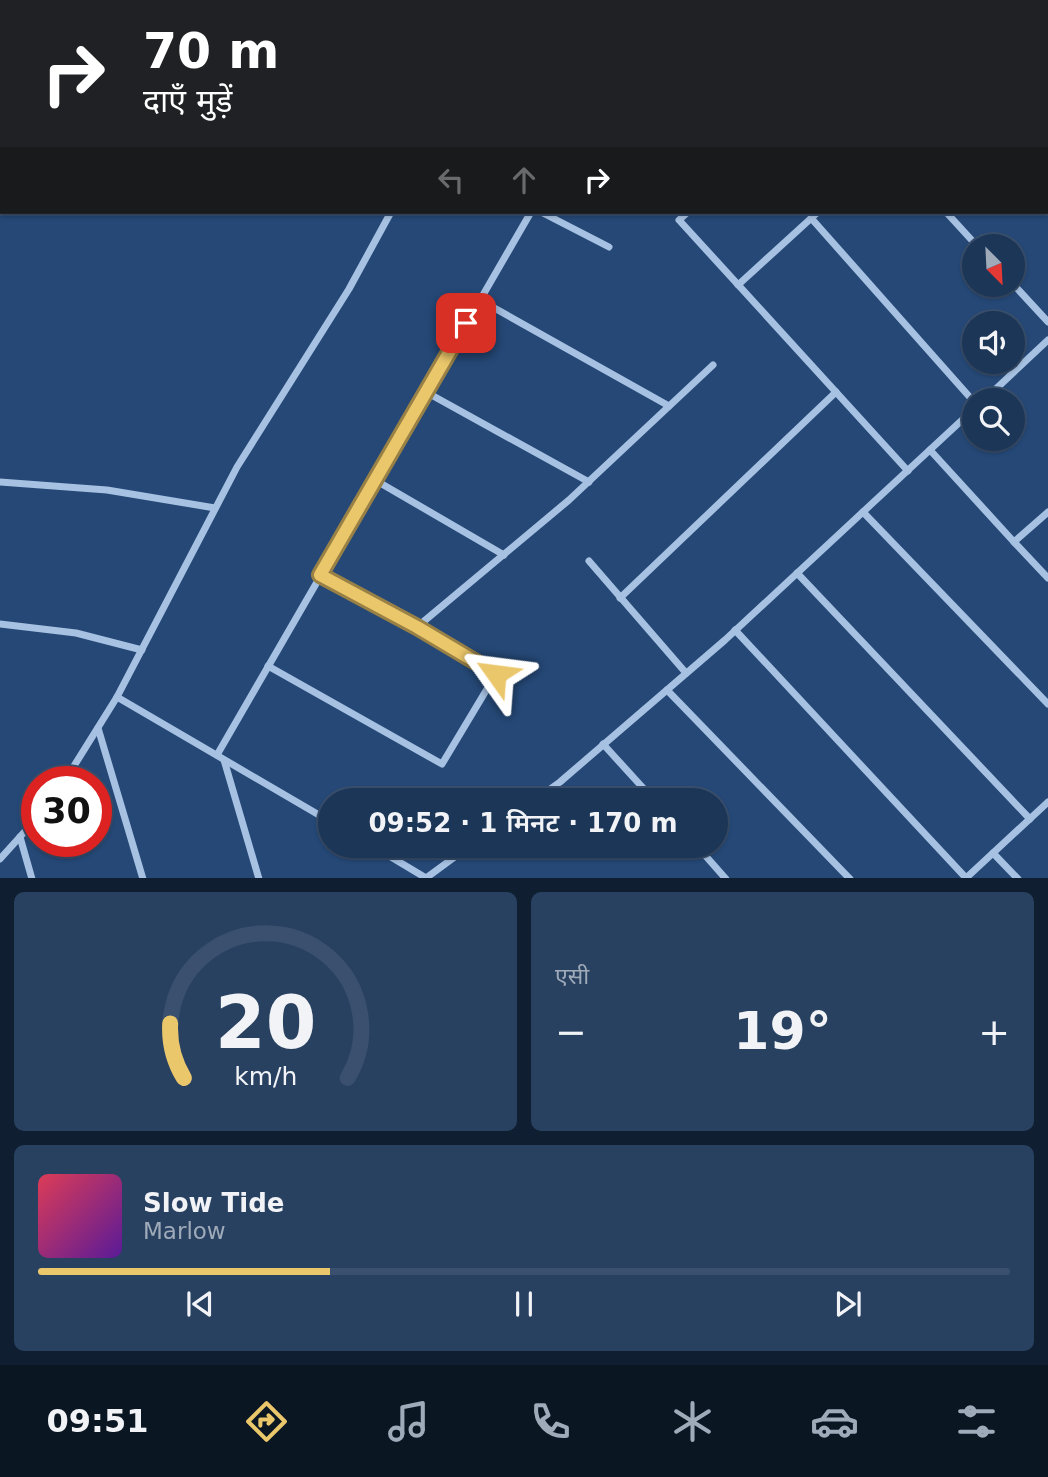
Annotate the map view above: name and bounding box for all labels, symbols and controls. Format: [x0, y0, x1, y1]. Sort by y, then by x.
text: 70 m [143, 23, 279, 80]
icon: right [28, 28, 119, 119]
text: दाएँ मुड़ें [143, 82, 232, 120]
icon: left [432, 161, 470, 199]
icon: ahead [505, 161, 543, 199]
icon: right [578, 161, 616, 199]
north arrow [962, 234, 1026, 298]
map controls [962, 234, 1025, 451]
pin [436, 293, 496, 353]
icon: arrive [447, 304, 485, 342]
button: sound [962, 311, 1025, 374]
button: search [962, 388, 1025, 451]
position arrow [459, 637, 533, 711]
speed limit sign: 30 [21, 766, 112, 857]
text: 09:52 · 1 मिनट · 170 m [368, 808, 678, 838]
text: एसी [555, 963, 589, 989]
text: 20 [215, 980, 316, 1065]
text: 19° [733, 1001, 832, 1061]
text: − [555, 1010, 587, 1054]
text: + [978, 1010, 1010, 1054]
text: km/h [234, 1061, 297, 1090]
text: Slow Tide [143, 1188, 284, 1218]
text: Marlow [143, 1218, 226, 1244]
icon: previous [181, 1285, 219, 1323]
icon: pause [505, 1285, 543, 1323]
icon: next [829, 1285, 867, 1323]
icon: directions [242, 1397, 291, 1446]
icon: music [384, 1397, 433, 1446]
icon: phone [526, 1397, 575, 1446]
icon: climate [668, 1397, 717, 1446]
icon: car [810, 1397, 859, 1446]
icon: filters [952, 1397, 1001, 1446]
text: 09:51 [47, 1402, 148, 1440]

